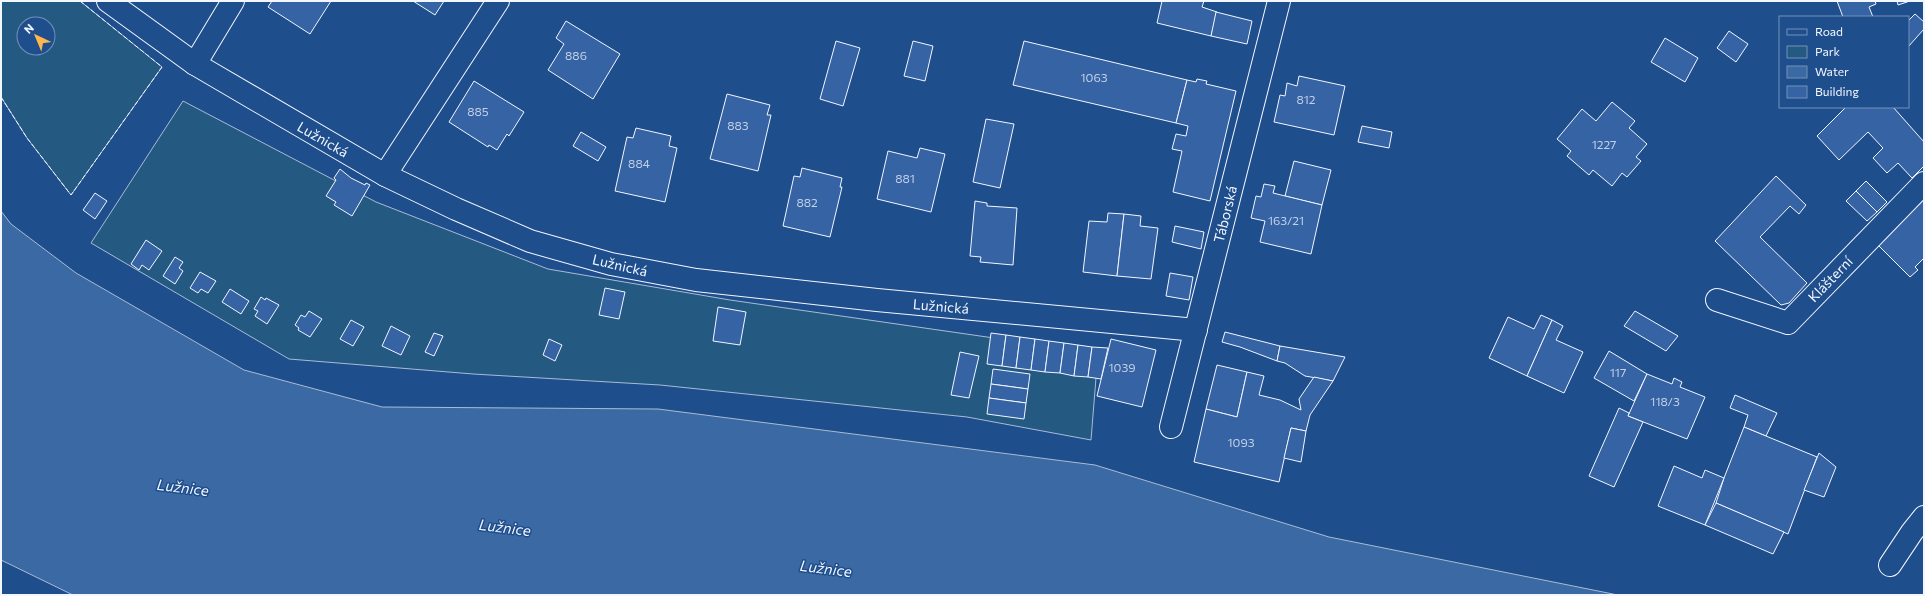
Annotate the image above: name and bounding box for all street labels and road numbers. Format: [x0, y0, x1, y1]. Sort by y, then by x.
street label: Lužnická [294, 118, 352, 160]
street label: Táborská [1210, 184, 1240, 244]
street label: Lužnická [591, 250, 649, 280]
street label: Klášterní [1804, 252, 1856, 305]
street label: Lužnická [912, 295, 970, 317]

